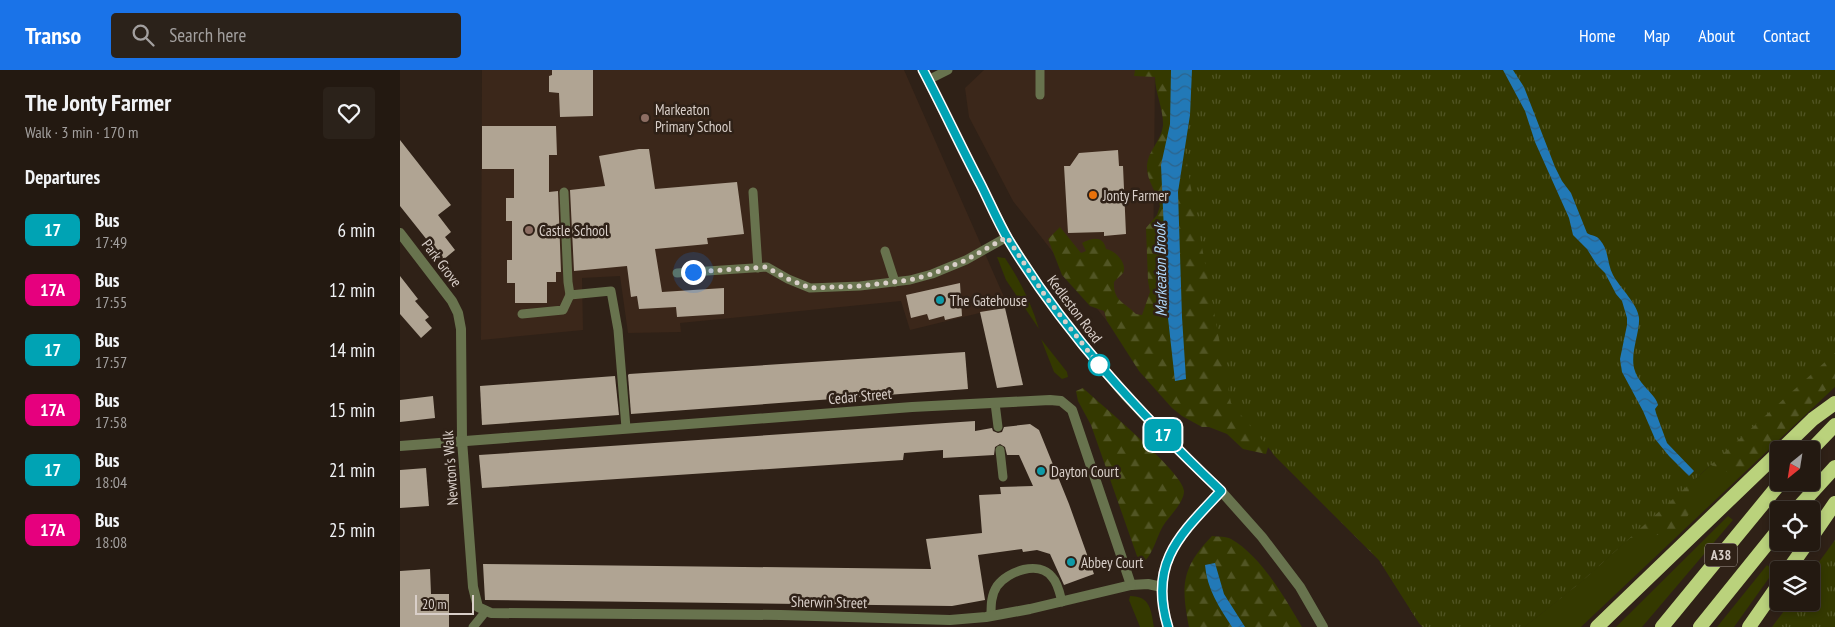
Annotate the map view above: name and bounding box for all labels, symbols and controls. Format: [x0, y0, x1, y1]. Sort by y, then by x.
search box [111, 13, 461, 58]
text: Transo [25, 20, 81, 51]
icon: search [129, 21, 157, 49]
text: Search here [169, 23, 246, 47]
text: Home [1579, 24, 1616, 47]
text: Map [1644, 24, 1670, 47]
text: About [1698, 24, 1735, 47]
text: Contact [1763, 24, 1810, 47]
text: The Jonty Farmer [25, 87, 171, 118]
button: heart [323, 87, 375, 139]
place label: Markeaton Primary School [655, 100, 732, 136]
marker: Markeaton Primary School [639, 112, 651, 124]
text: Walk · 3 min · 170 m [25, 122, 138, 142]
text: Departures [25, 165, 100, 189]
place label: Jonty Farmer [1102, 186, 1169, 205]
marker: Jonty Farmer [1087, 189, 1099, 201]
text: Bus [95, 208, 119, 232]
text: 17 [44, 218, 61, 241]
text: 6 min [338, 218, 375, 242]
place label: Castle School [539, 221, 609, 240]
water label: Markeaton Brook [1149, 221, 1171, 317]
marker: Castle School [523, 224, 535, 236]
text: 17:49 [95, 232, 127, 252]
street label: Park Grove [418, 235, 466, 291]
your location [681, 260, 706, 285]
text: Bus [95, 268, 119, 292]
street label: Kedleston Road [1043, 271, 1107, 347]
text: 17A [40, 278, 65, 301]
text: 12 min [329, 278, 375, 302]
place label: The Gatehouse [950, 291, 1027, 310]
text: 17:55 [95, 292, 127, 312]
marker: The Gatehouse [934, 294, 946, 306]
text: Bus [95, 328, 119, 352]
text: 17 [44, 338, 61, 361]
text: 14 min [329, 338, 375, 362]
text: 17:57 [95, 352, 127, 372]
unlabelled marker [1088, 354, 1110, 376]
street label: Cedar Street [828, 384, 892, 408]
text: Bus [95, 388, 119, 412]
text: 17A [40, 398, 65, 421]
text: 15 min [329, 398, 375, 422]
text: 17:58 [95, 412, 127, 432]
line badge: 17 [1140, 419, 1186, 451]
text: 17 [1154, 423, 1172, 446]
street label: Newton's Walk [438, 430, 462, 506]
north arrow [1770, 441, 1820, 491]
map controls [1770, 441, 1820, 611]
text: Bus [95, 448, 119, 472]
text: 17 [44, 458, 61, 481]
text: 21 min [329, 458, 375, 482]
place label: Dayton Court [1051, 462, 1119, 481]
marker: Dayton Court [1035, 465, 1047, 477]
text: 18:04 [95, 472, 127, 492]
button: locate [1770, 501, 1820, 551]
text: Bus [95, 508, 119, 532]
text: 17A [40, 518, 65, 541]
text: 25 min [329, 518, 375, 542]
text: 18:08 [95, 532, 127, 552]
road number: A38 [1705, 544, 1737, 566]
place label: Abbey Court [1081, 553, 1143, 572]
marker: Abbey Court [1065, 556, 1077, 568]
button: layers [1770, 561, 1820, 611]
scale bar [415, 592, 474, 615]
street label: Sherwin Street [791, 592, 867, 612]
text: 20 m [422, 595, 447, 613]

